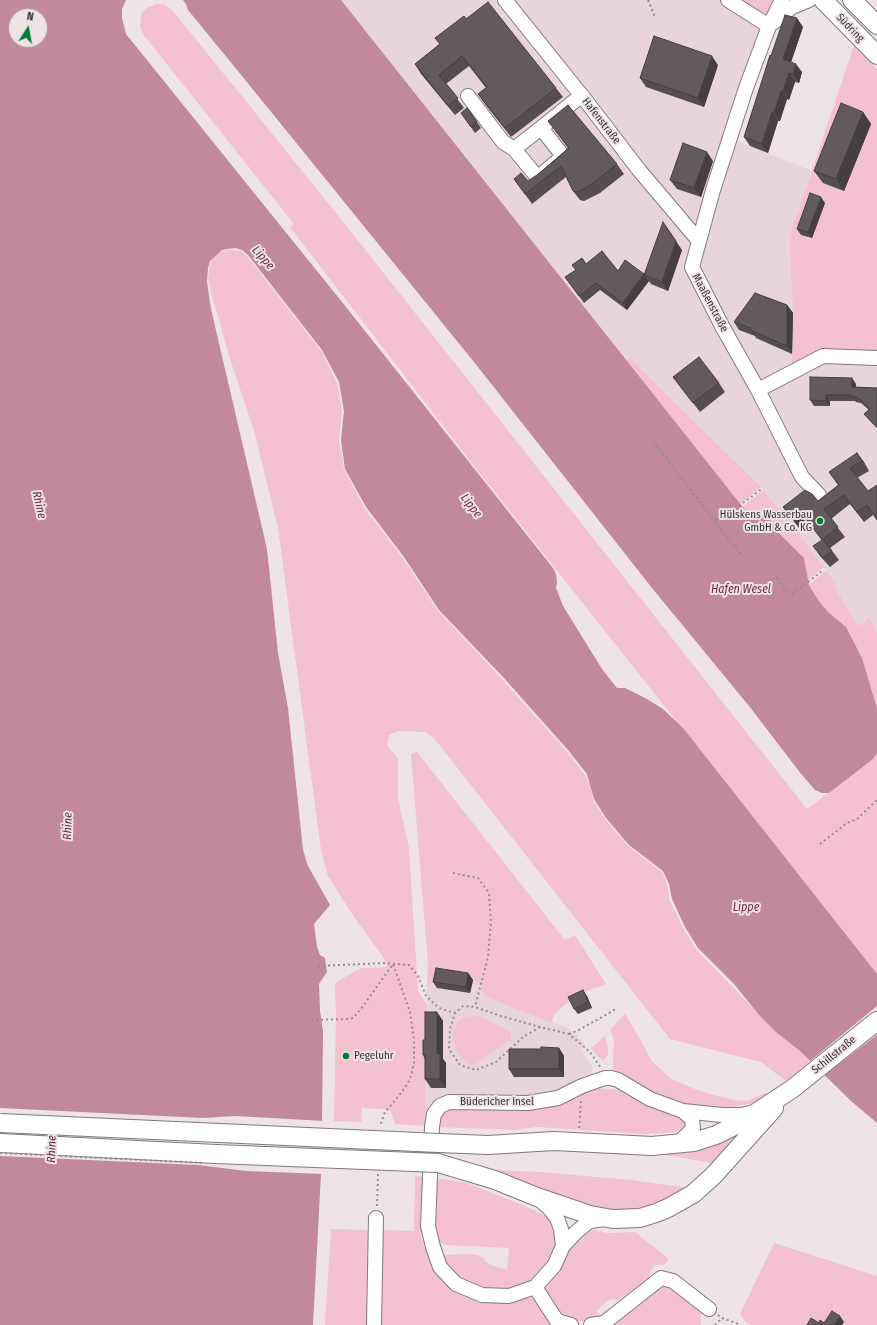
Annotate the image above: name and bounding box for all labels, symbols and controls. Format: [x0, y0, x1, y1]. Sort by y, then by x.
north arrow [8, 8, 48, 48]
text: N [26, 10, 35, 24]
street label: Südring [833, 11, 867, 45]
street label: Hafenstraße [579, 95, 623, 147]
water label: Lippe [249, 243, 277, 273]
street label: Maaßenstraße [689, 272, 731, 334]
water label: Rhine [29, 490, 49, 520]
water label: Lippe [457, 491, 485, 521]
place label: Hülskens Wasserbau GmbH & Co. KG [720, 508, 812, 534]
marker: Hülskens Wasserbau GmbH & Co. KG [815, 516, 825, 526]
water label: Hafen Wesel [711, 583, 771, 597]
water label: Rhine [61, 812, 75, 840]
water label: Lippe [733, 901, 759, 915]
street label: Schillstraße [809, 1033, 859, 1077]
place label: Pegeluhr [354, 1049, 394, 1063]
marker: Pegeluhr [341, 1051, 351, 1061]
street label: Büdericher Insel [460, 1095, 534, 1109]
water label: Rhine [45, 1135, 59, 1163]

